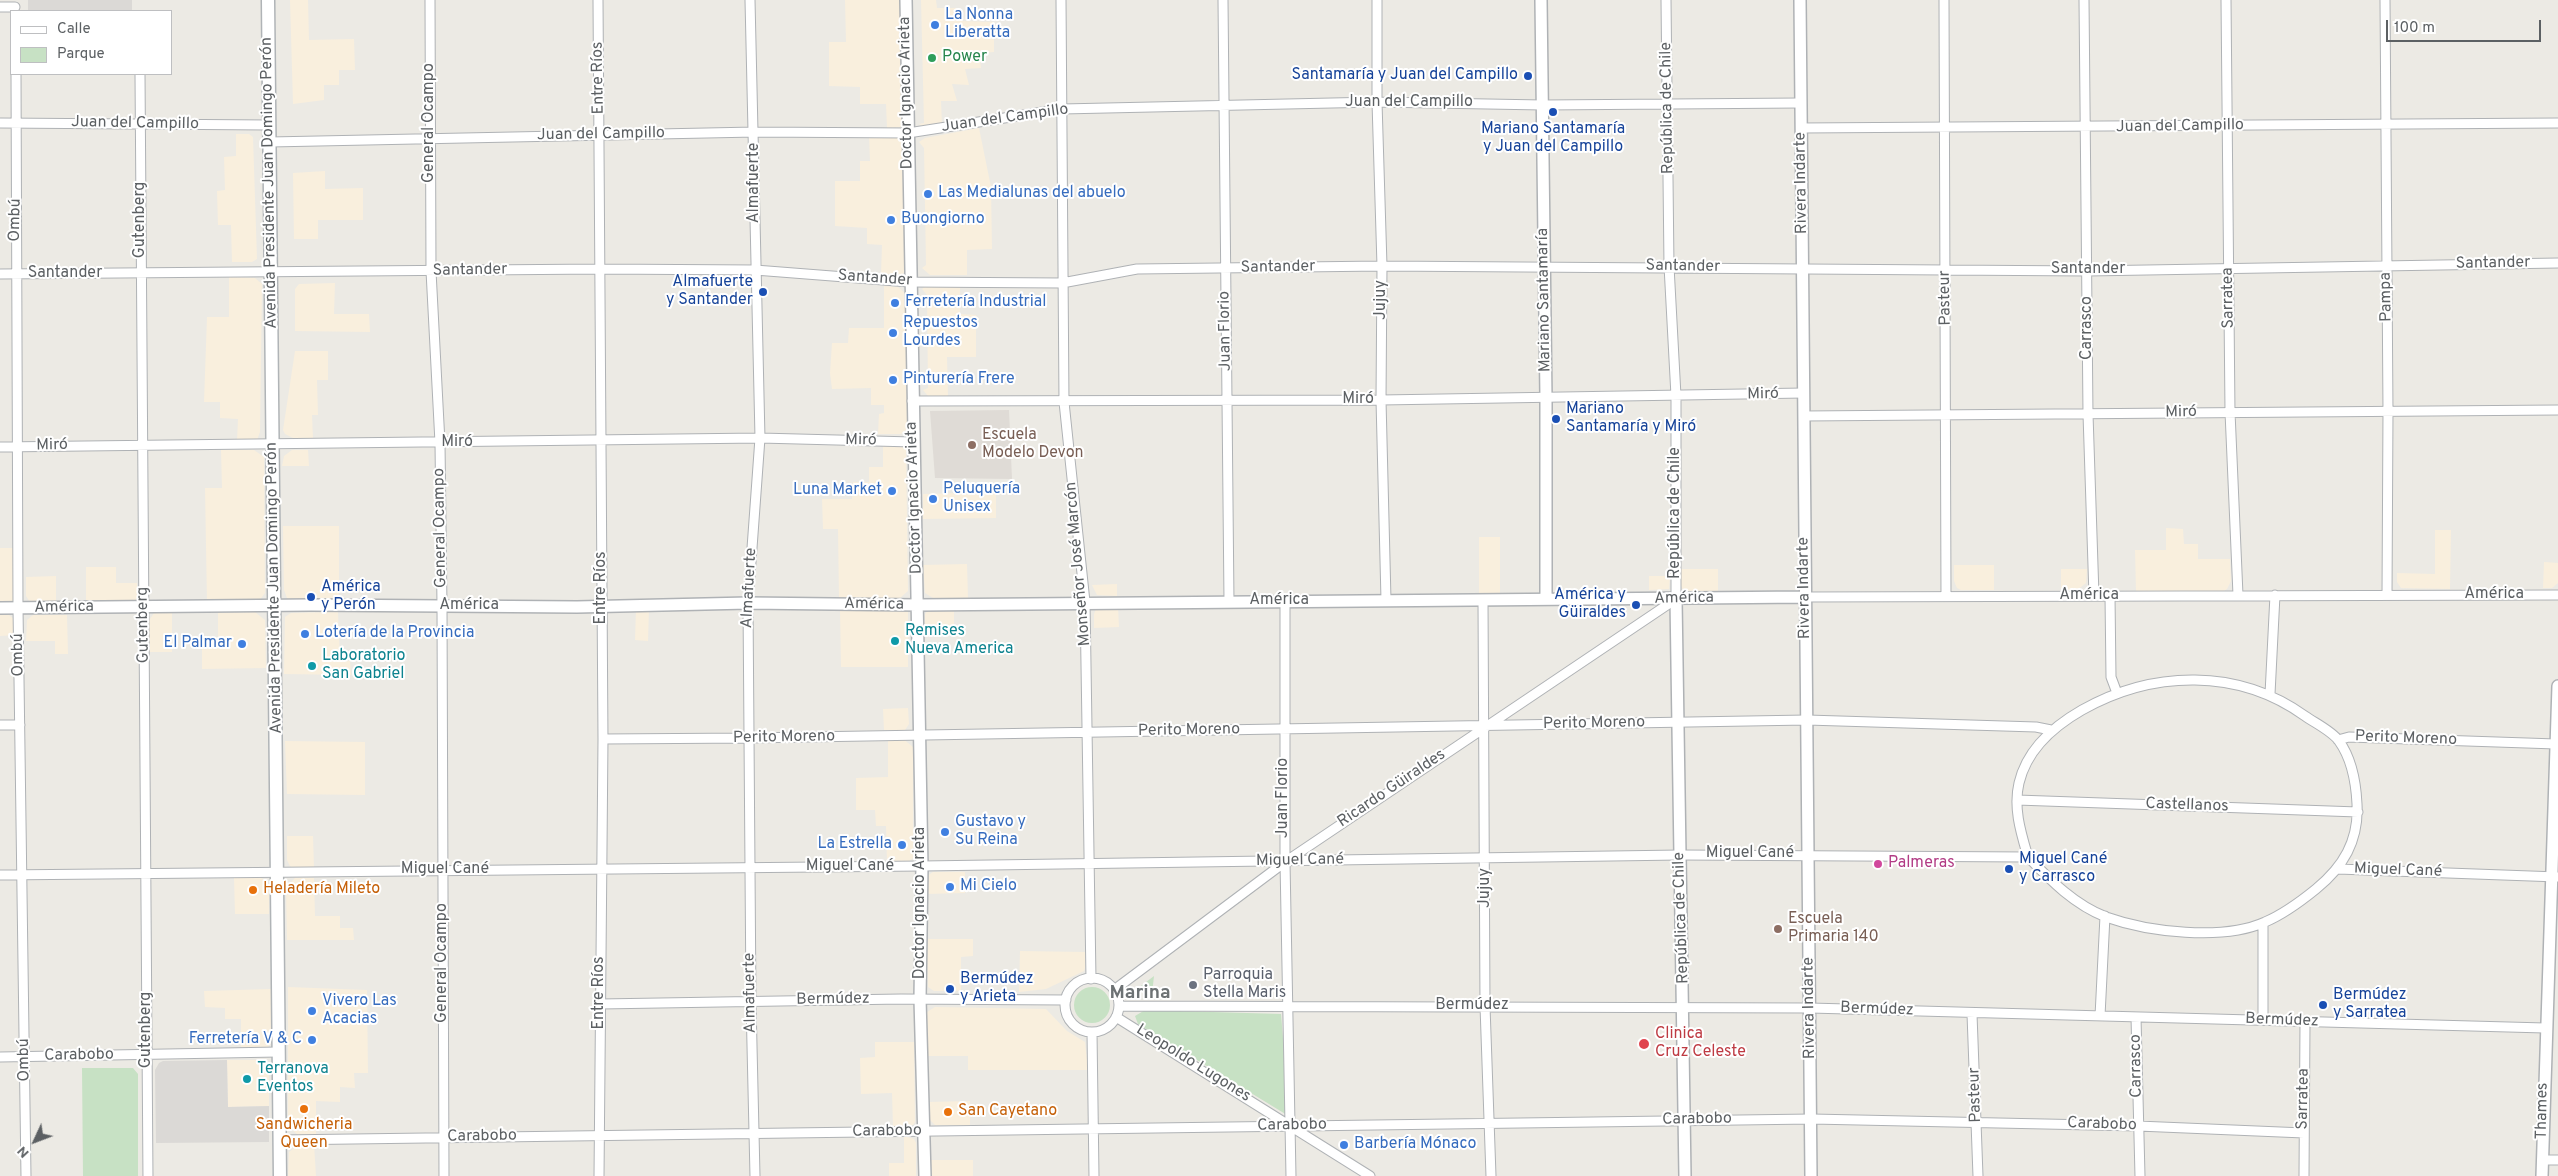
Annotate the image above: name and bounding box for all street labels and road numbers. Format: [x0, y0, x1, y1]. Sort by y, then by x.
street label: Doctor Ignacio Arieta [896, 17, 918, 169]
street label: Avenida Presidente Juan Domingo Perón [258, 37, 282, 329]
street label: Entre Ríos [589, 41, 609, 115]
street label: República de Chile [1657, 42, 1679, 174]
street label: General Ocampo [420, 63, 440, 183]
street label: Juan del Campillo [1345, 93, 1473, 113]
street label: Juan del Campillo [940, 101, 1070, 137]
street label: Juan del Campillo [71, 113, 199, 135]
street label: Juan del Campillo [2116, 116, 2244, 138]
street label: Juan del Campillo [537, 124, 665, 146]
street label: Rivera Indarte [1792, 132, 1812, 234]
street label: Almafuerte [745, 143, 765, 223]
street label: Gutenberg [131, 182, 151, 258]
street label: Ombú [6, 198, 26, 242]
street label: Mariano Santamaría [1534, 228, 1556, 372]
street label: Santander [2455, 254, 2531, 274]
street label: Santander [1645, 257, 1721, 277]
street label: Santander [1240, 258, 1316, 278]
street label: Santander [2051, 260, 2125, 280]
street label: Santander [432, 261, 508, 281]
street label: Santander [28, 264, 102, 284]
street label: Santander [837, 267, 913, 291]
street label: Sarratea [2219, 267, 2239, 329]
street label: Pasteur [1936, 270, 1956, 326]
street label: Pampa [2377, 272, 2397, 322]
street label: Jujuy [1372, 280, 1392, 320]
street label: Juan Florio [1216, 291, 1236, 371]
street label: Carrasco [2078, 296, 2098, 360]
street label: Miró [1747, 385, 1779, 405]
street label: Miró [1342, 390, 1374, 410]
street label: Miró [2165, 403, 2197, 423]
street label: Doctor Ignacio Arieta [903, 421, 927, 575]
street label: Miró [845, 431, 877, 451]
street label: Miró [441, 433, 473, 453]
street label: Miró [36, 436, 68, 456]
street label: Avenida Presidente Juan Domingo Perón [263, 442, 287, 734]
street label: República de Chile [1666, 447, 1686, 579]
street label: General Ocampo [430, 468, 452, 588]
street label: Monseñor José Marcón [1062, 481, 1096, 647]
street label: Rivera Indarte [1795, 537, 1815, 639]
street label: Almafuerte [738, 547, 762, 629]
street label: Entre Ríos [592, 552, 612, 624]
street label: América [2464, 585, 2524, 605]
street label: América [2059, 586, 2119, 606]
street label: Gutenberg [134, 587, 154, 663]
street label: América [1654, 589, 1714, 609]
street label: América [1249, 591, 1309, 611]
street label: América [844, 595, 904, 615]
street label: América [439, 596, 499, 616]
street label: América [34, 598, 94, 618]
street label: Ombú [9, 633, 29, 677]
street label: Perito Moreno [1543, 714, 1645, 734]
street label: Perito Moreno [1138, 721, 1240, 741]
street label: Perito Moreno [733, 728, 835, 748]
street label: Perito Moreno [2355, 728, 2457, 750]
street label: Ricardo Güiraldes [1334, 746, 1450, 832]
street label: Juan Florio [1274, 758, 1294, 838]
street label: Castellanos [2145, 795, 2229, 817]
street label: Doctor Ignacio Arieta [911, 827, 931, 979]
street label: Miguel Cané [1706, 844, 1794, 864]
street label: Miguel Cané [1256, 851, 1344, 871]
street label: República de Chile [1670, 852, 1694, 984]
street label: Miguel Cané [806, 857, 894, 877]
street label: Miguel Cané [401, 860, 489, 880]
street label: Miguel Cané [2354, 860, 2442, 882]
street label: Jujuy [1476, 868, 1496, 908]
street label: General Ocampo [433, 903, 453, 1023]
street label: Almafuerte [741, 952, 761, 1034]
street label: Entre Ríos [590, 957, 610, 1029]
street label: Rivera Indarte [1800, 957, 1820, 1059]
street label: Bermúdez [796, 990, 870, 1010]
street label: Gutenberg [137, 992, 157, 1068]
street label: Bermúdez [1435, 996, 1509, 1016]
street label: Bermúdez [1840, 999, 1914, 1021]
street label: Bermúdez [2245, 1010, 2319, 1032]
street label: Leopoldo Lugones [1132, 1021, 1254, 1107]
street label: Carrasco [2127, 1034, 2147, 1098]
street label: Ombú [15, 1038, 35, 1082]
street label: Carabobo [44, 1046, 114, 1066]
street label: Pasteur [1965, 1067, 1987, 1123]
street label: Sarratea [2294, 1068, 2314, 1130]
street label: Thames [2533, 1082, 2553, 1140]
street label: Carabobo [1662, 1110, 1732, 1130]
street label: Carabobo [2067, 1114, 2137, 1136]
street label: Carabobo [1257, 1116, 1327, 1136]
street label: Carabobo [852, 1122, 922, 1142]
street label: Carabobo [447, 1127, 517, 1147]

